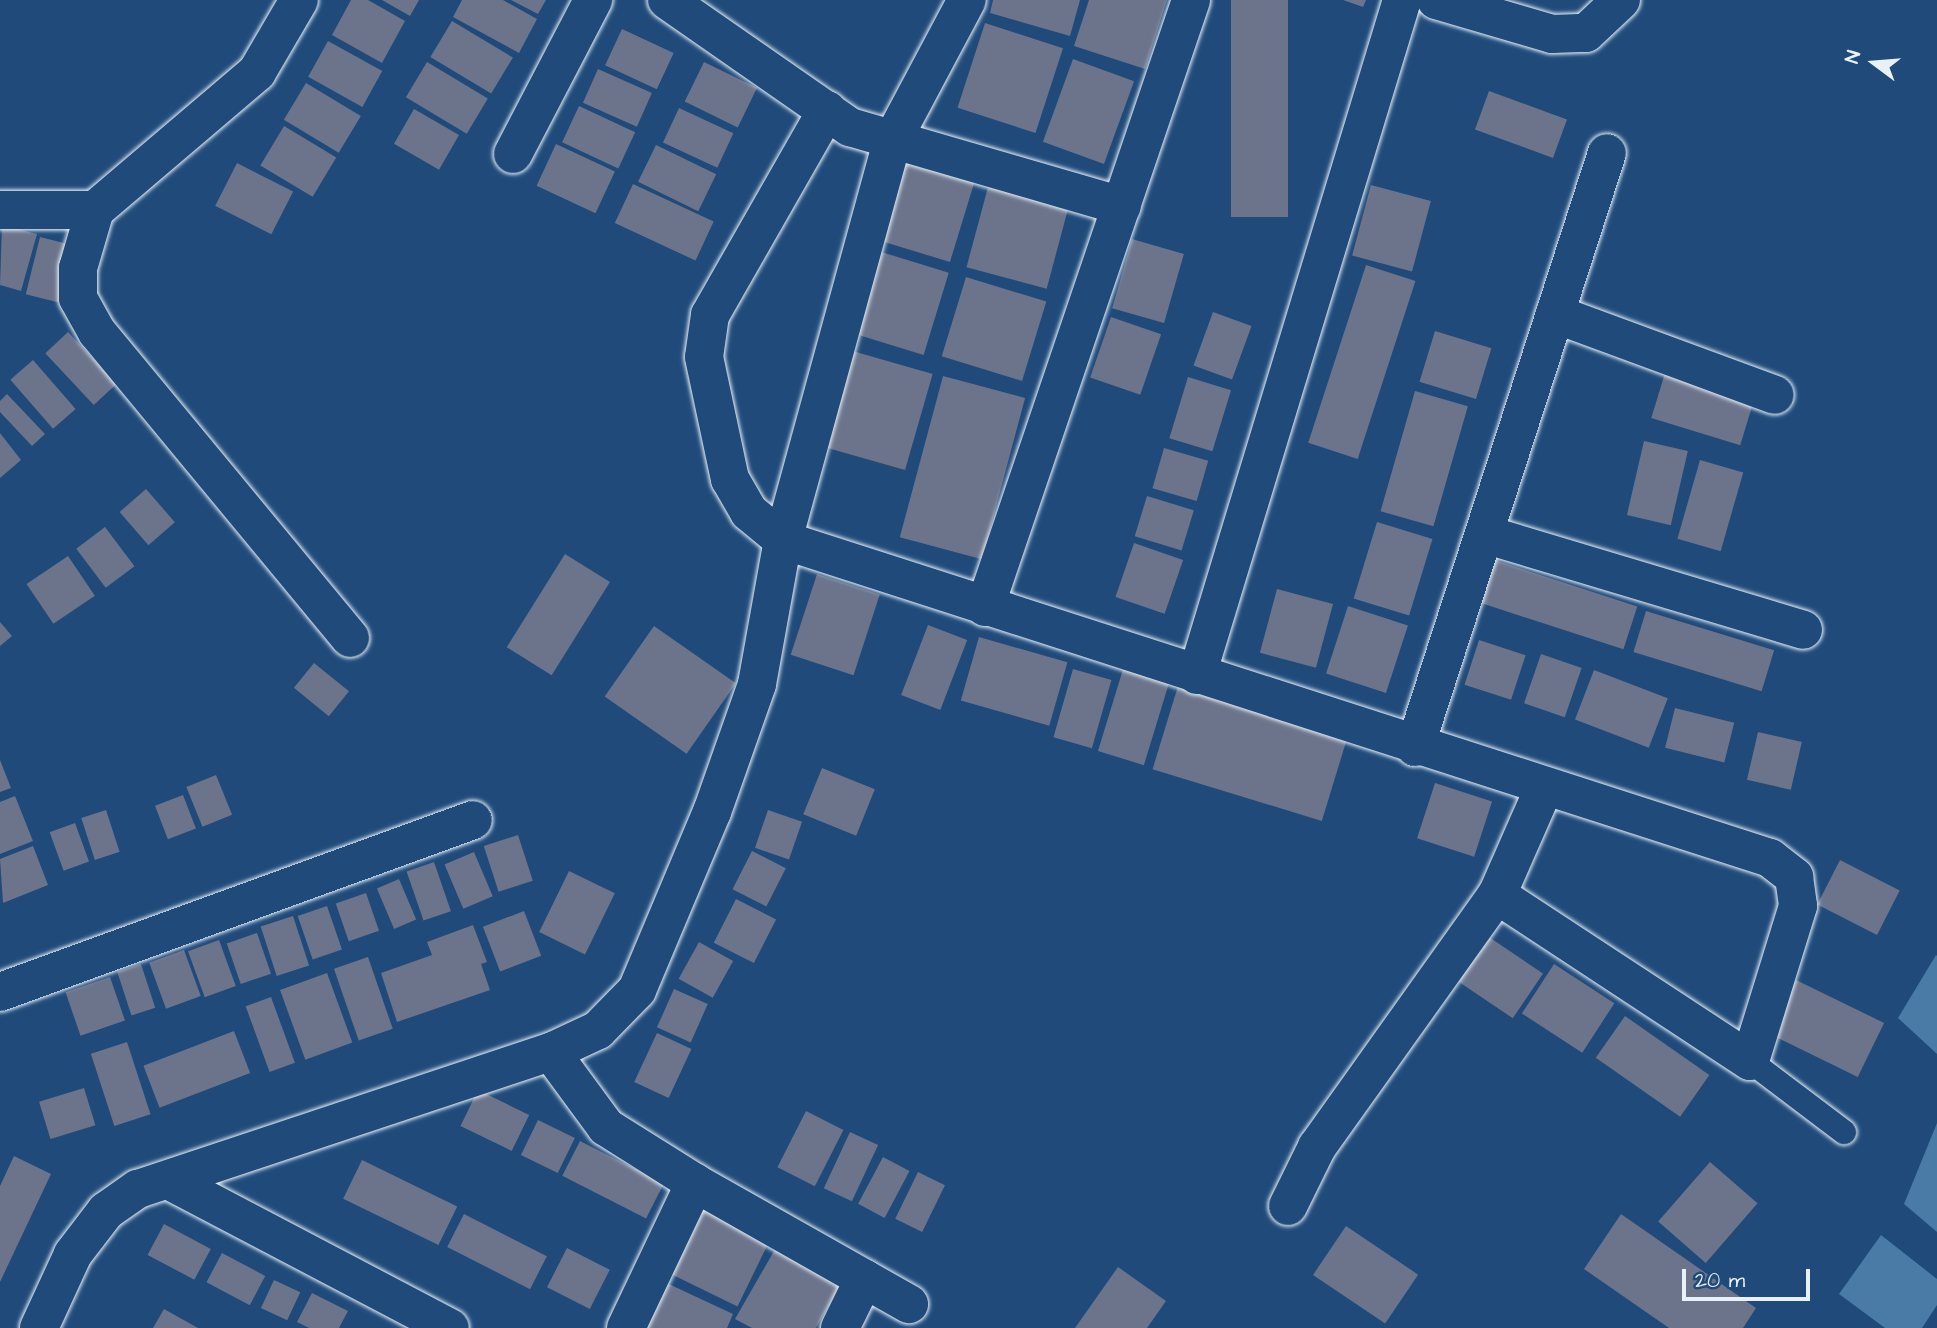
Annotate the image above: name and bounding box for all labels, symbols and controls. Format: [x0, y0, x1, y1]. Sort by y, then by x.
north arrow [1839, 28, 1909, 98]
text: N [1839, 48, 1868, 67]
scale bar [1685, 1254, 1813, 1298]
text: 20 m [1695, 1266, 1745, 1295]

